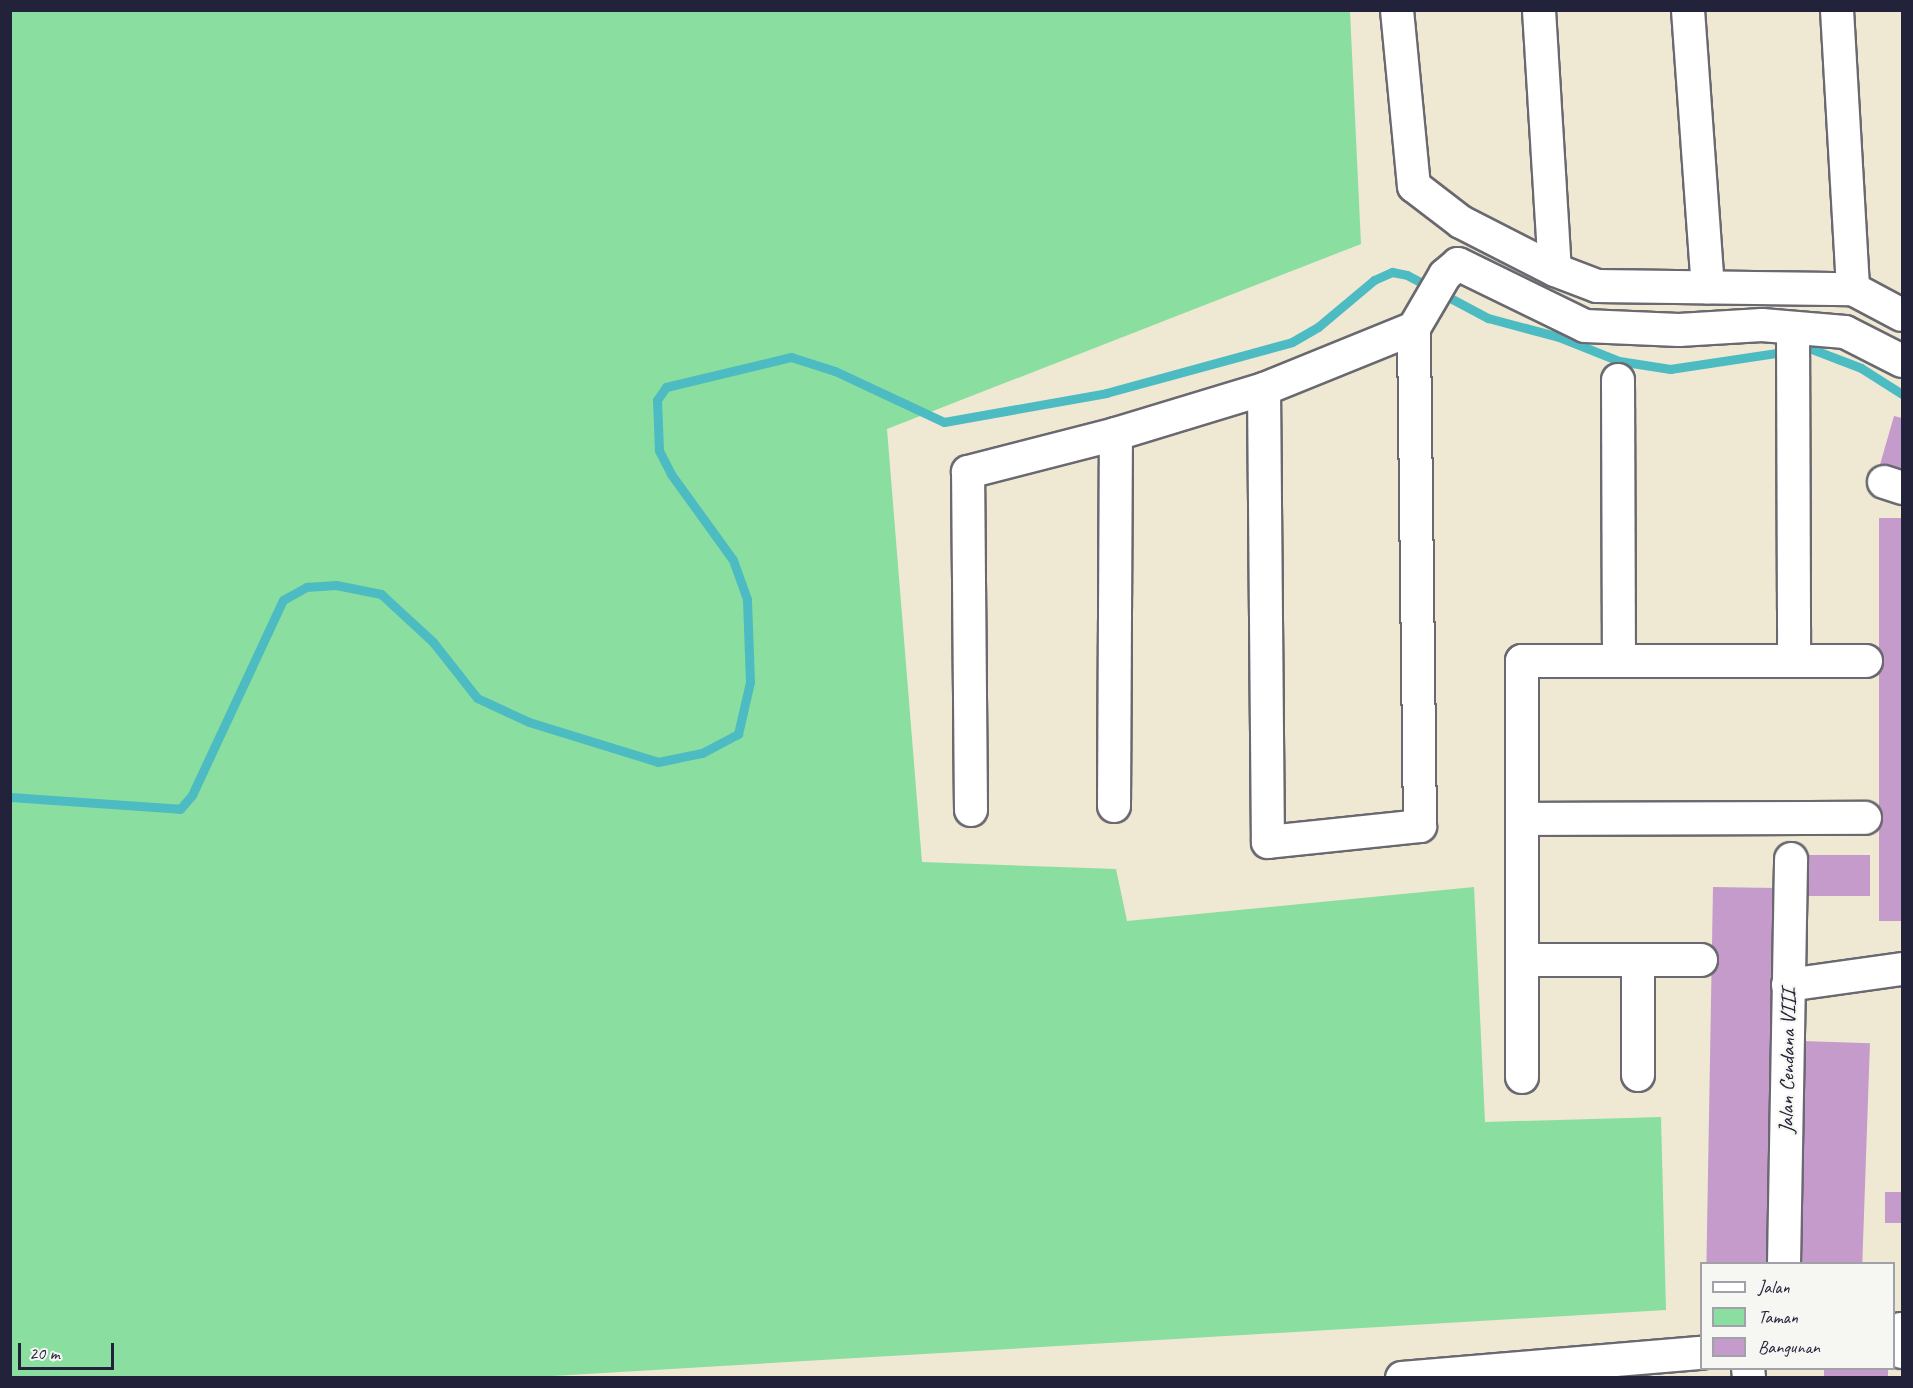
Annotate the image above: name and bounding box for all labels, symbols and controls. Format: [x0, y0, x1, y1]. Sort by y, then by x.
street label: Jalan Cendana VIII [1773, 989, 1801, 1133]
legend [1700, 1262, 1895, 1370]
text: Jalan [1758, 1276, 1790, 1298]
text: Taman [1758, 1306, 1798, 1328]
scale bar [21, 1331, 117, 1369]
text: Bangunan [1758, 1336, 1820, 1358]
text: 20 m [29, 1342, 60, 1364]

